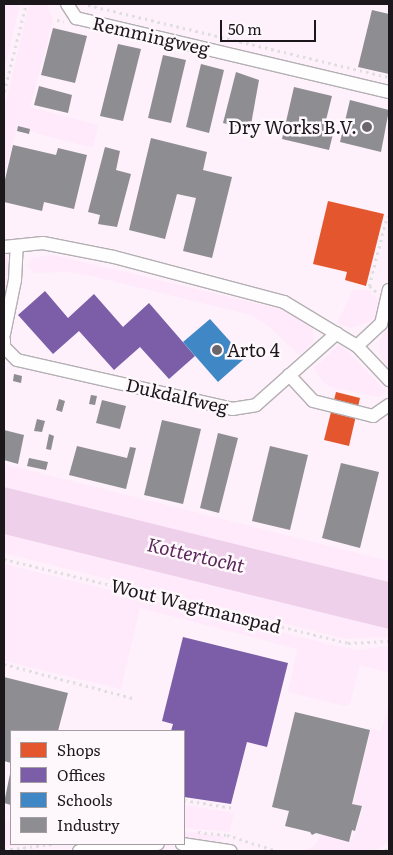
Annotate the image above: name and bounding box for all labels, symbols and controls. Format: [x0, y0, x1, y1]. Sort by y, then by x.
scale bar [223, 10, 319, 42]
street label: Remmingweg [91, 12, 211, 60]
text: 50 m [228, 17, 262, 40]
place label: Dry Works B.V. [228, 116, 357, 138]
marker: Dry Works B.V. [361, 121, 373, 133]
place label: Arto 4 [227, 339, 280, 361]
marker: Arto 4 [211, 344, 223, 356]
street label: Dukdalfweg [124, 374, 230, 418]
water label: Kottertocht [145, 533, 247, 577]
street label: Wout Wagtmanspad [109, 574, 283, 638]
legend [10, 730, 185, 845]
text: Shops [57, 738, 100, 761]
text: Offices [57, 763, 105, 786]
text: Schools [57, 788, 112, 811]
text: Industry [57, 813, 120, 836]

